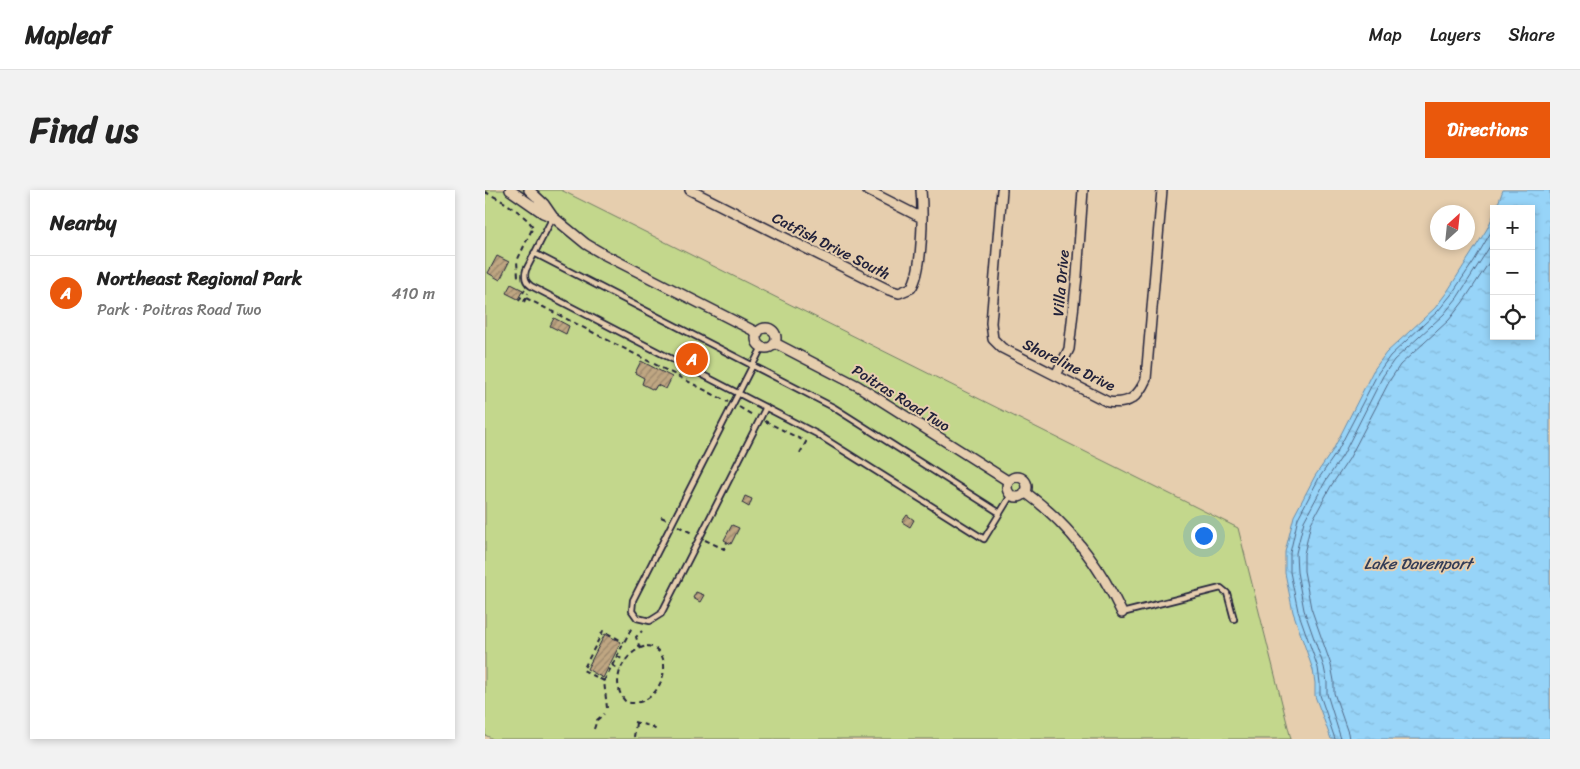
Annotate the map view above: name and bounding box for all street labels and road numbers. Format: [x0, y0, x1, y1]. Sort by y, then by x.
street label: Catfish Drive South [767, 205, 895, 287]
street label: Villa Drive [1045, 248, 1077, 317]
street label: Shoreline Drive [1018, 331, 1120, 399]
street label: Poitras Road Two [847, 357, 956, 439]

